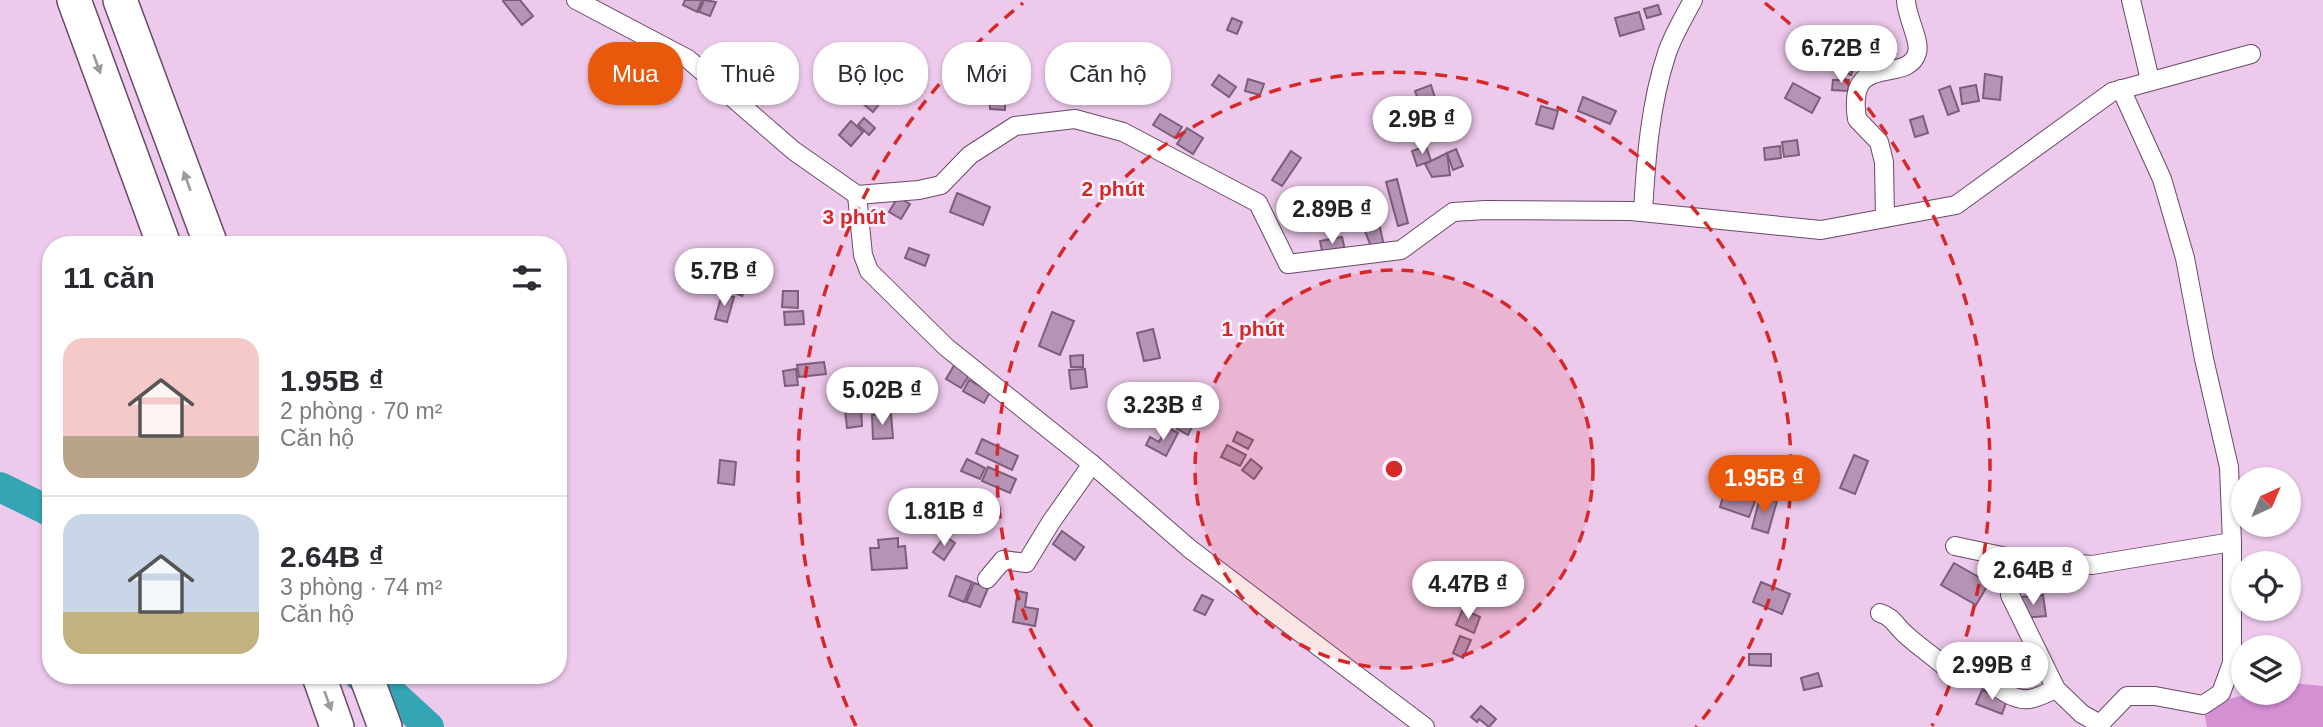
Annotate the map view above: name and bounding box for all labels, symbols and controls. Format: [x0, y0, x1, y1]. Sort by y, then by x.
pin: 6.72B ₫ [1776, 25, 1906, 85]
text: 6.72B ₫ [1801, 35, 1881, 61]
chip: Mua [588, 42, 683, 105]
chip: Thuê [697, 42, 799, 105]
chip: Bộ lọc [813, 42, 928, 105]
chip: Mới [942, 42, 1031, 105]
chip: Căn hộ [1045, 42, 1171, 105]
one-way arrow [92, 54, 103, 75]
pin: 2.9B ₫ [1365, 96, 1479, 156]
text: 2.9B ₫ [1389, 106, 1455, 132]
one-way arrow [182, 171, 193, 192]
text: 2 phút [1082, 177, 1145, 200]
pin: 2.89B ₫ [1267, 187, 1397, 246]
text: 2.89B ₫ [1292, 196, 1372, 222]
text: 3 phút [823, 205, 886, 228]
pin: 5.7B ₫ [667, 248, 781, 308]
text: 5.7B ₫ [691, 258, 757, 284]
icon: filters [508, 259, 546, 297]
text: 11 căn [63, 261, 155, 294]
text: 1 phút [1222, 317, 1285, 340]
text: 1.95B ₫ [280, 364, 384, 397]
icon: home [119, 366, 203, 450]
pin: 5.02B ₫ [817, 368, 947, 427]
text: 5.02B ₫ [842, 377, 922, 403]
pin: 3.23B ₫ [1098, 382, 1228, 442]
text: 3.23B ₫ [1123, 392, 1203, 418]
text: 2 phòng · 70 m² [280, 398, 442, 424]
text: Căn hộ [280, 425, 354, 451]
pin: 1.95B ₫ [1699, 456, 1829, 515]
centre of rings [1382, 457, 1406, 481]
text: 1.95B ₫ [1724, 465, 1804, 491]
north arrow [2231, 467, 2301, 537]
map controls [2231, 467, 2301, 705]
pin: 1.81B ₫ [879, 489, 1009, 548]
text: 1.81B ₫ [904, 498, 984, 524]
text: 2.64B ₫ [280, 540, 384, 573]
icon: home [119, 542, 203, 626]
pin: 2.64B ₫ [1968, 548, 2098, 607]
button: locate [2231, 551, 2301, 621]
text: 2.64B ₫ [1993, 557, 2073, 583]
pin: 4.47B ₫ [1403, 562, 1533, 621]
text: 4.47B ₫ [1428, 571, 1508, 597]
text: 3 phòng · 74 m² [280, 574, 442, 600]
text: Căn hộ [280, 601, 354, 627]
button: layers [2231, 635, 2301, 705]
pin: 2.99B ₫ [1927, 642, 2057, 702]
text: 2.99B ₫ [1952, 652, 2032, 678]
one-way arrow [323, 691, 334, 712]

